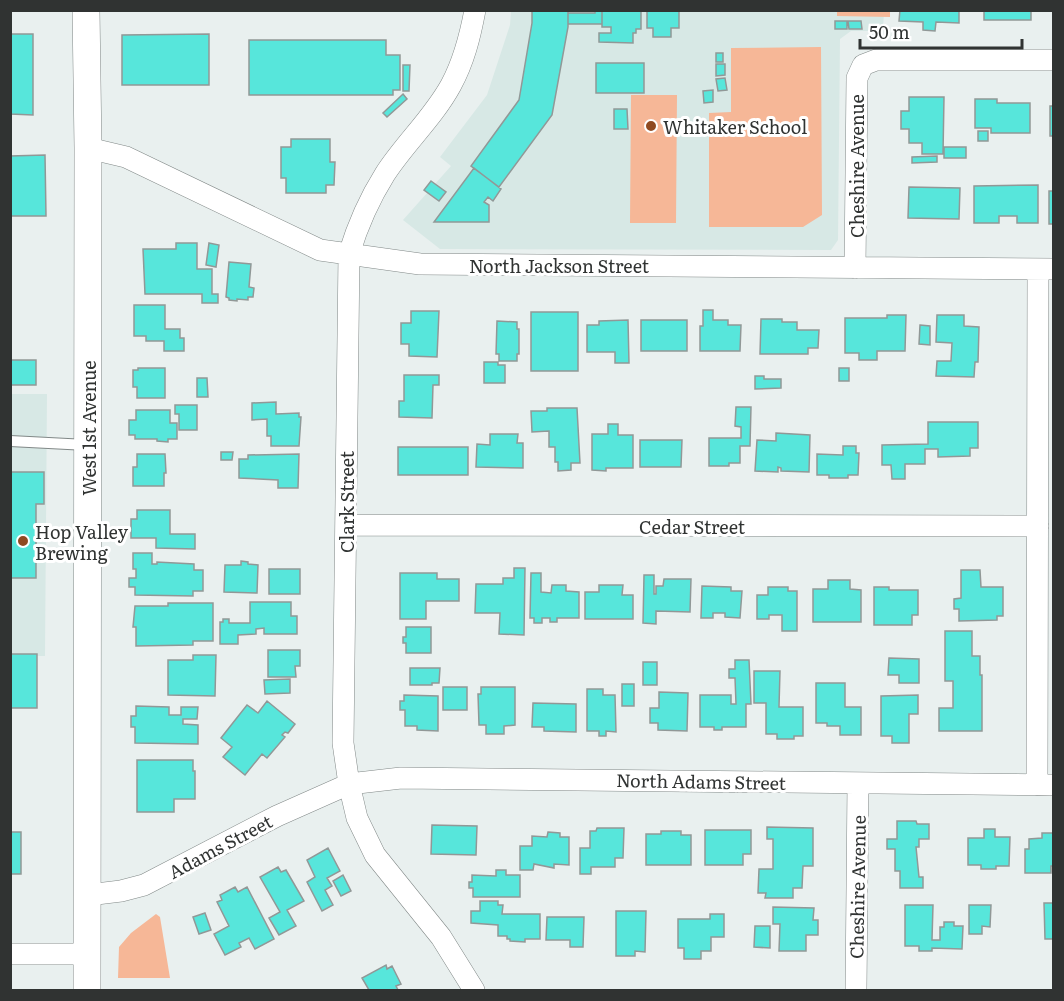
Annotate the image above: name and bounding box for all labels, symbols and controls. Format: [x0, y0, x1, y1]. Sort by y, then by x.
scale bar [860, 12, 1022, 50]
text: 50 m [869, 18, 910, 45]
street label: Cheshire Avenue [843, 94, 870, 238]
place label: Whitaker School [663, 113, 807, 140]
marker: Whitaker School [644, 119, 658, 133]
street label: North Jackson Street [469, 252, 650, 279]
street label: West 1st Avenue [75, 360, 102, 496]
street label: Clark Street [333, 450, 360, 553]
street label: Cedar Street [639, 513, 746, 540]
place label: Hop Valley Brewing [35, 518, 129, 566]
marker: Hop Valley Brewing [16, 534, 30, 548]
street label: North Adams Street [616, 766, 787, 796]
street label: Adams Street [163, 807, 277, 885]
street label: Cheshire Avenue [842, 815, 872, 959]

